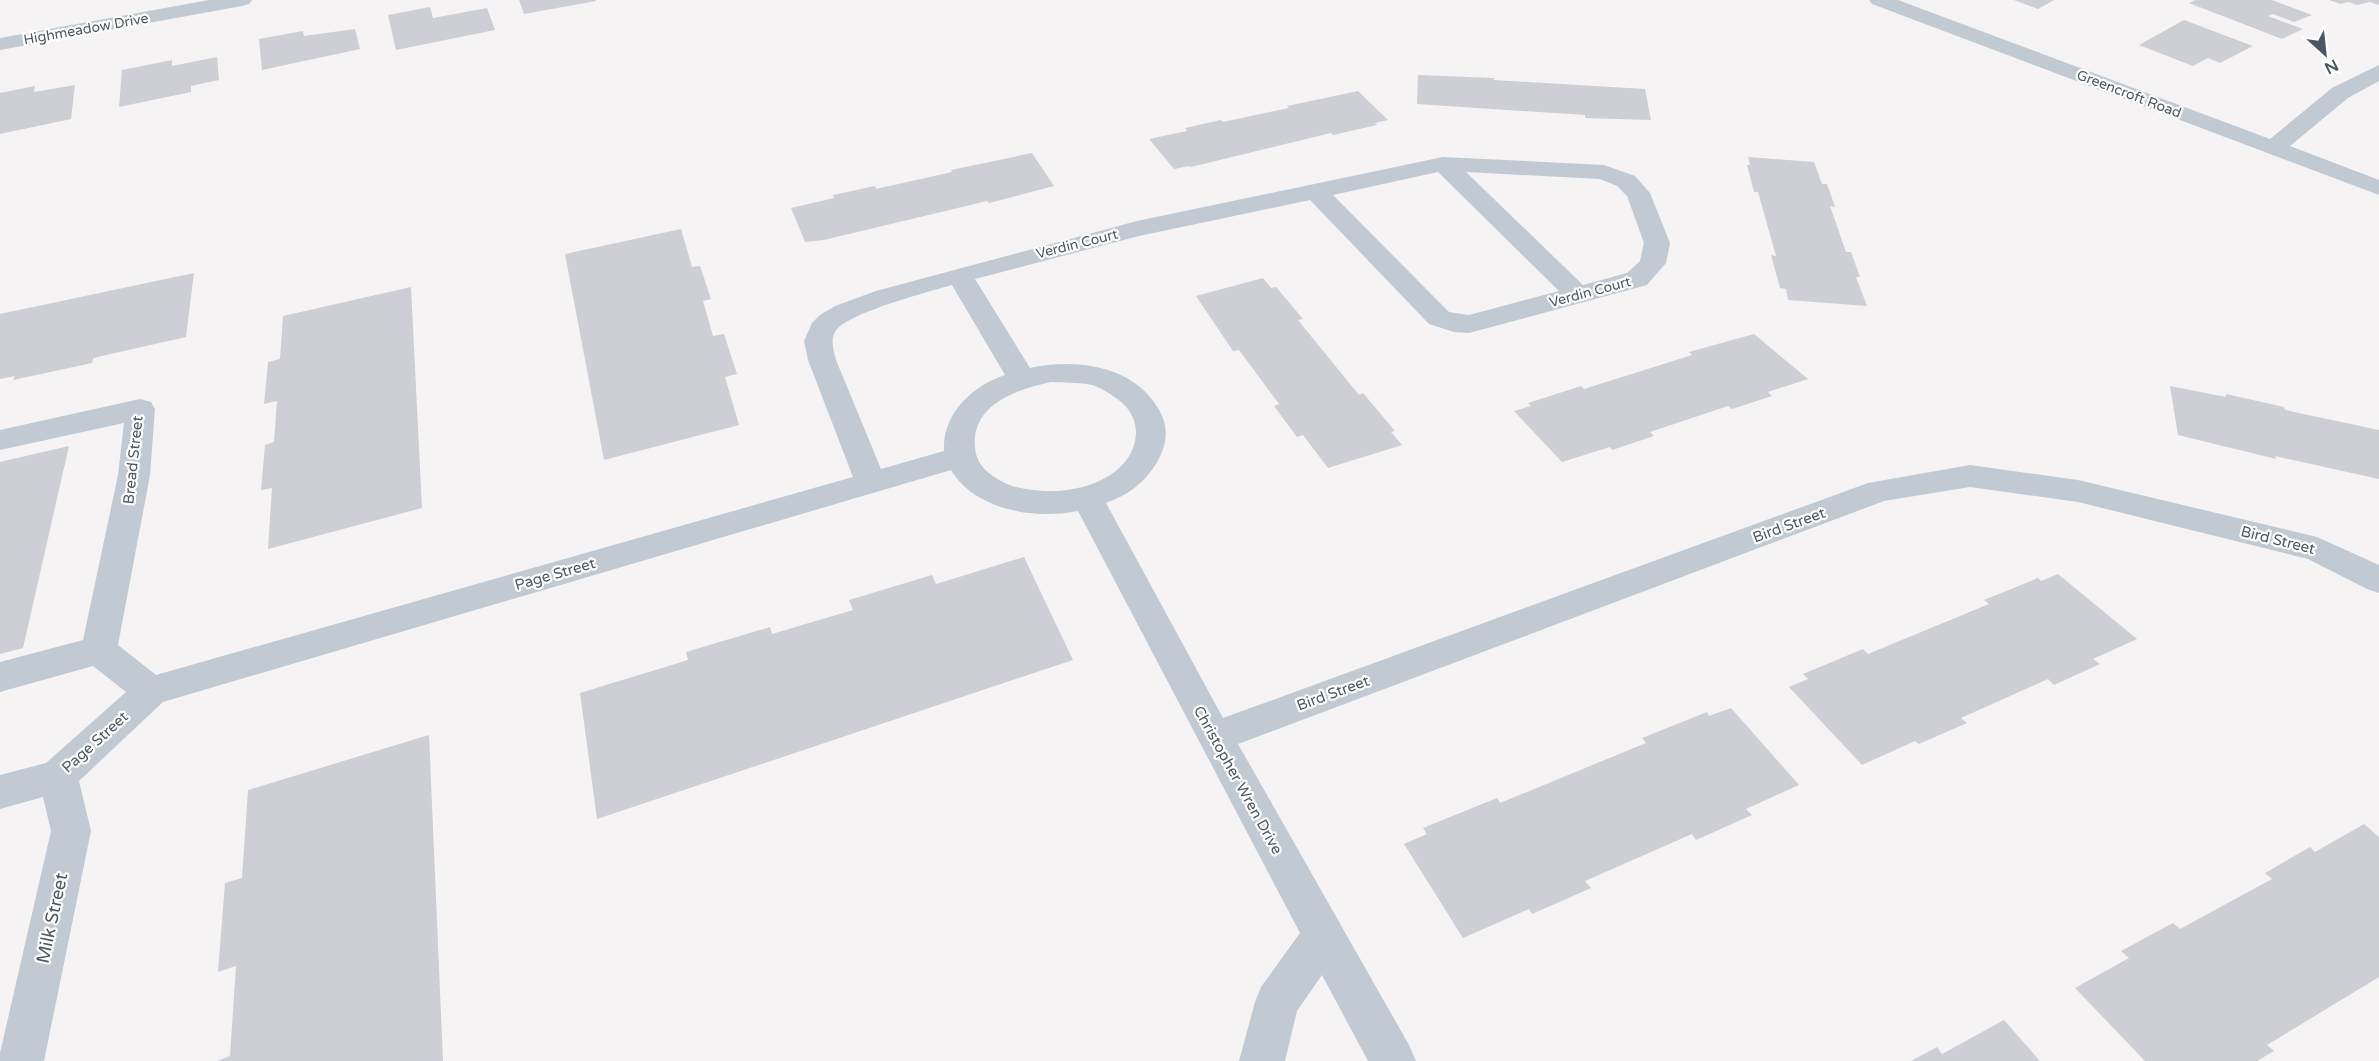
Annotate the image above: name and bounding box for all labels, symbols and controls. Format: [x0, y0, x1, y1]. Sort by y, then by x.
street label: Highmeadow Drive [22, 10, 150, 48]
north arrow [2295, 24, 2355, 84]
text: N [2321, 55, 2342, 78]
street label: Greencroft Road [2074, 66, 2184, 122]
street label: Verdin Court [1034, 225, 1120, 262]
street label: Verdin Court [1547, 273, 1633, 311]
street label: Bread Street [119, 415, 147, 505]
street label: Bird Street [1750, 503, 1828, 546]
street label: Bird Street [2239, 522, 2317, 558]
street label: Page Street [513, 554, 598, 594]
street label: Bird Street [1294, 671, 1372, 714]
street label: Christopher Wren Drive [1190, 703, 1286, 857]
street label: Page Street [58, 707, 132, 776]
street label: Milk Street [32, 871, 72, 965]

